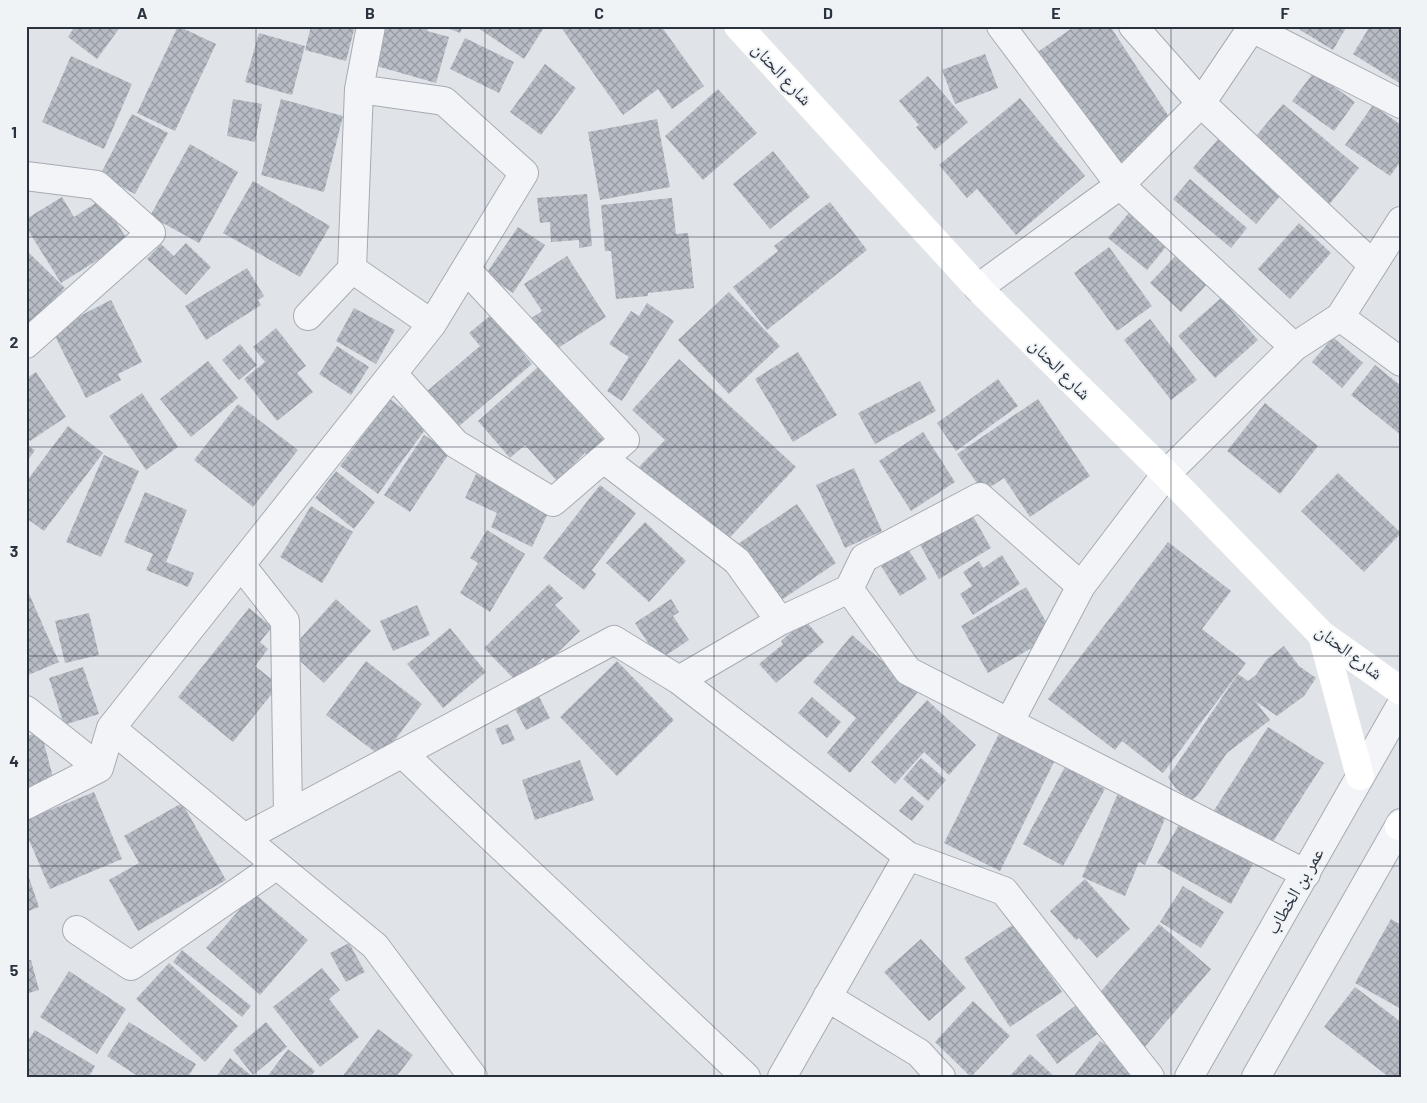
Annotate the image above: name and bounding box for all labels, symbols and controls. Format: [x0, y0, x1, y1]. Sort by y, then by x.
text: A [137, 3, 148, 22]
text: B [365, 3, 375, 22]
text: C [594, 3, 604, 22]
text: D [823, 3, 833, 22]
text: E [1051, 3, 1061, 22]
text: F [1281, 3, 1290, 22]
street label: شارع الحنان [747, 37, 817, 110]
text: 1 [11, 122, 17, 141]
text: 2 [10, 332, 19, 351]
street label: شارع الحنان [1025, 333, 1096, 404]
text: 3 [10, 541, 18, 560]
street label: شارع الحنان [1311, 619, 1387, 684]
text: 4 [9, 751, 19, 770]
street label: عمر بن الخطاب [1261, 843, 1329, 938]
text: 5 [10, 960, 19, 979]

